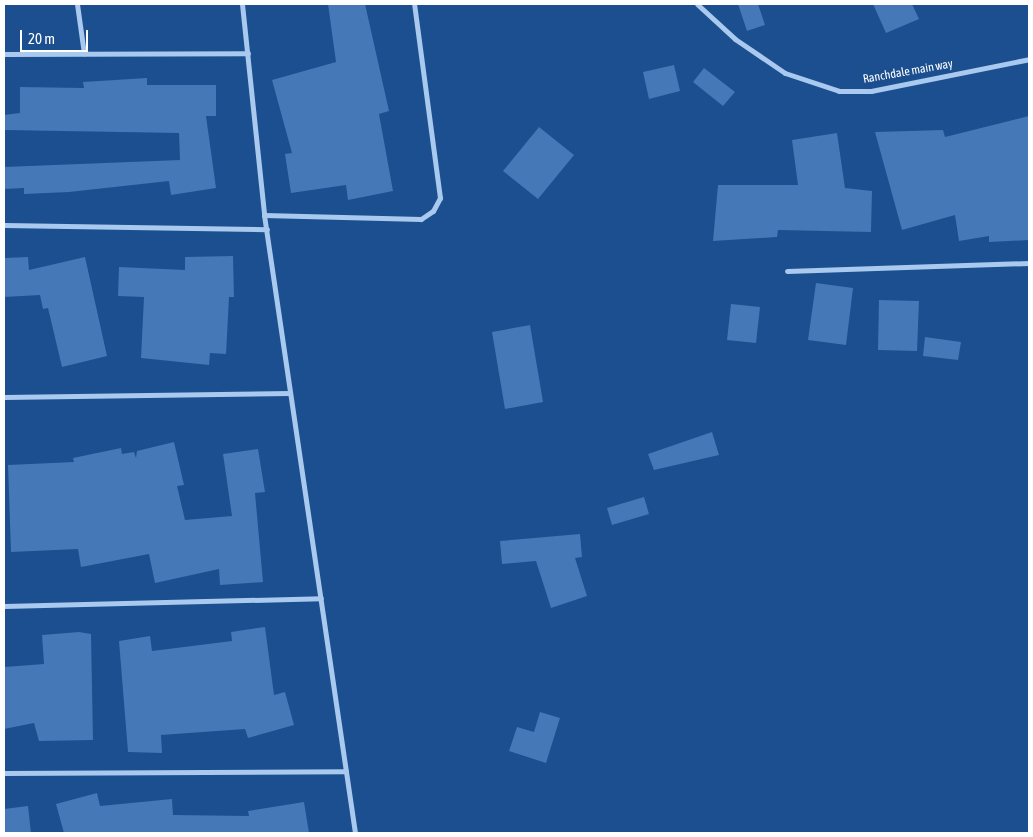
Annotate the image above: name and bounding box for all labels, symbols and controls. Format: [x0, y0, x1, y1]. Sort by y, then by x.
scale bar [22, 20, 90, 52]
text: 20 m [28, 30, 55, 47]
street label: Ranchdale main way [862, 57, 954, 87]

